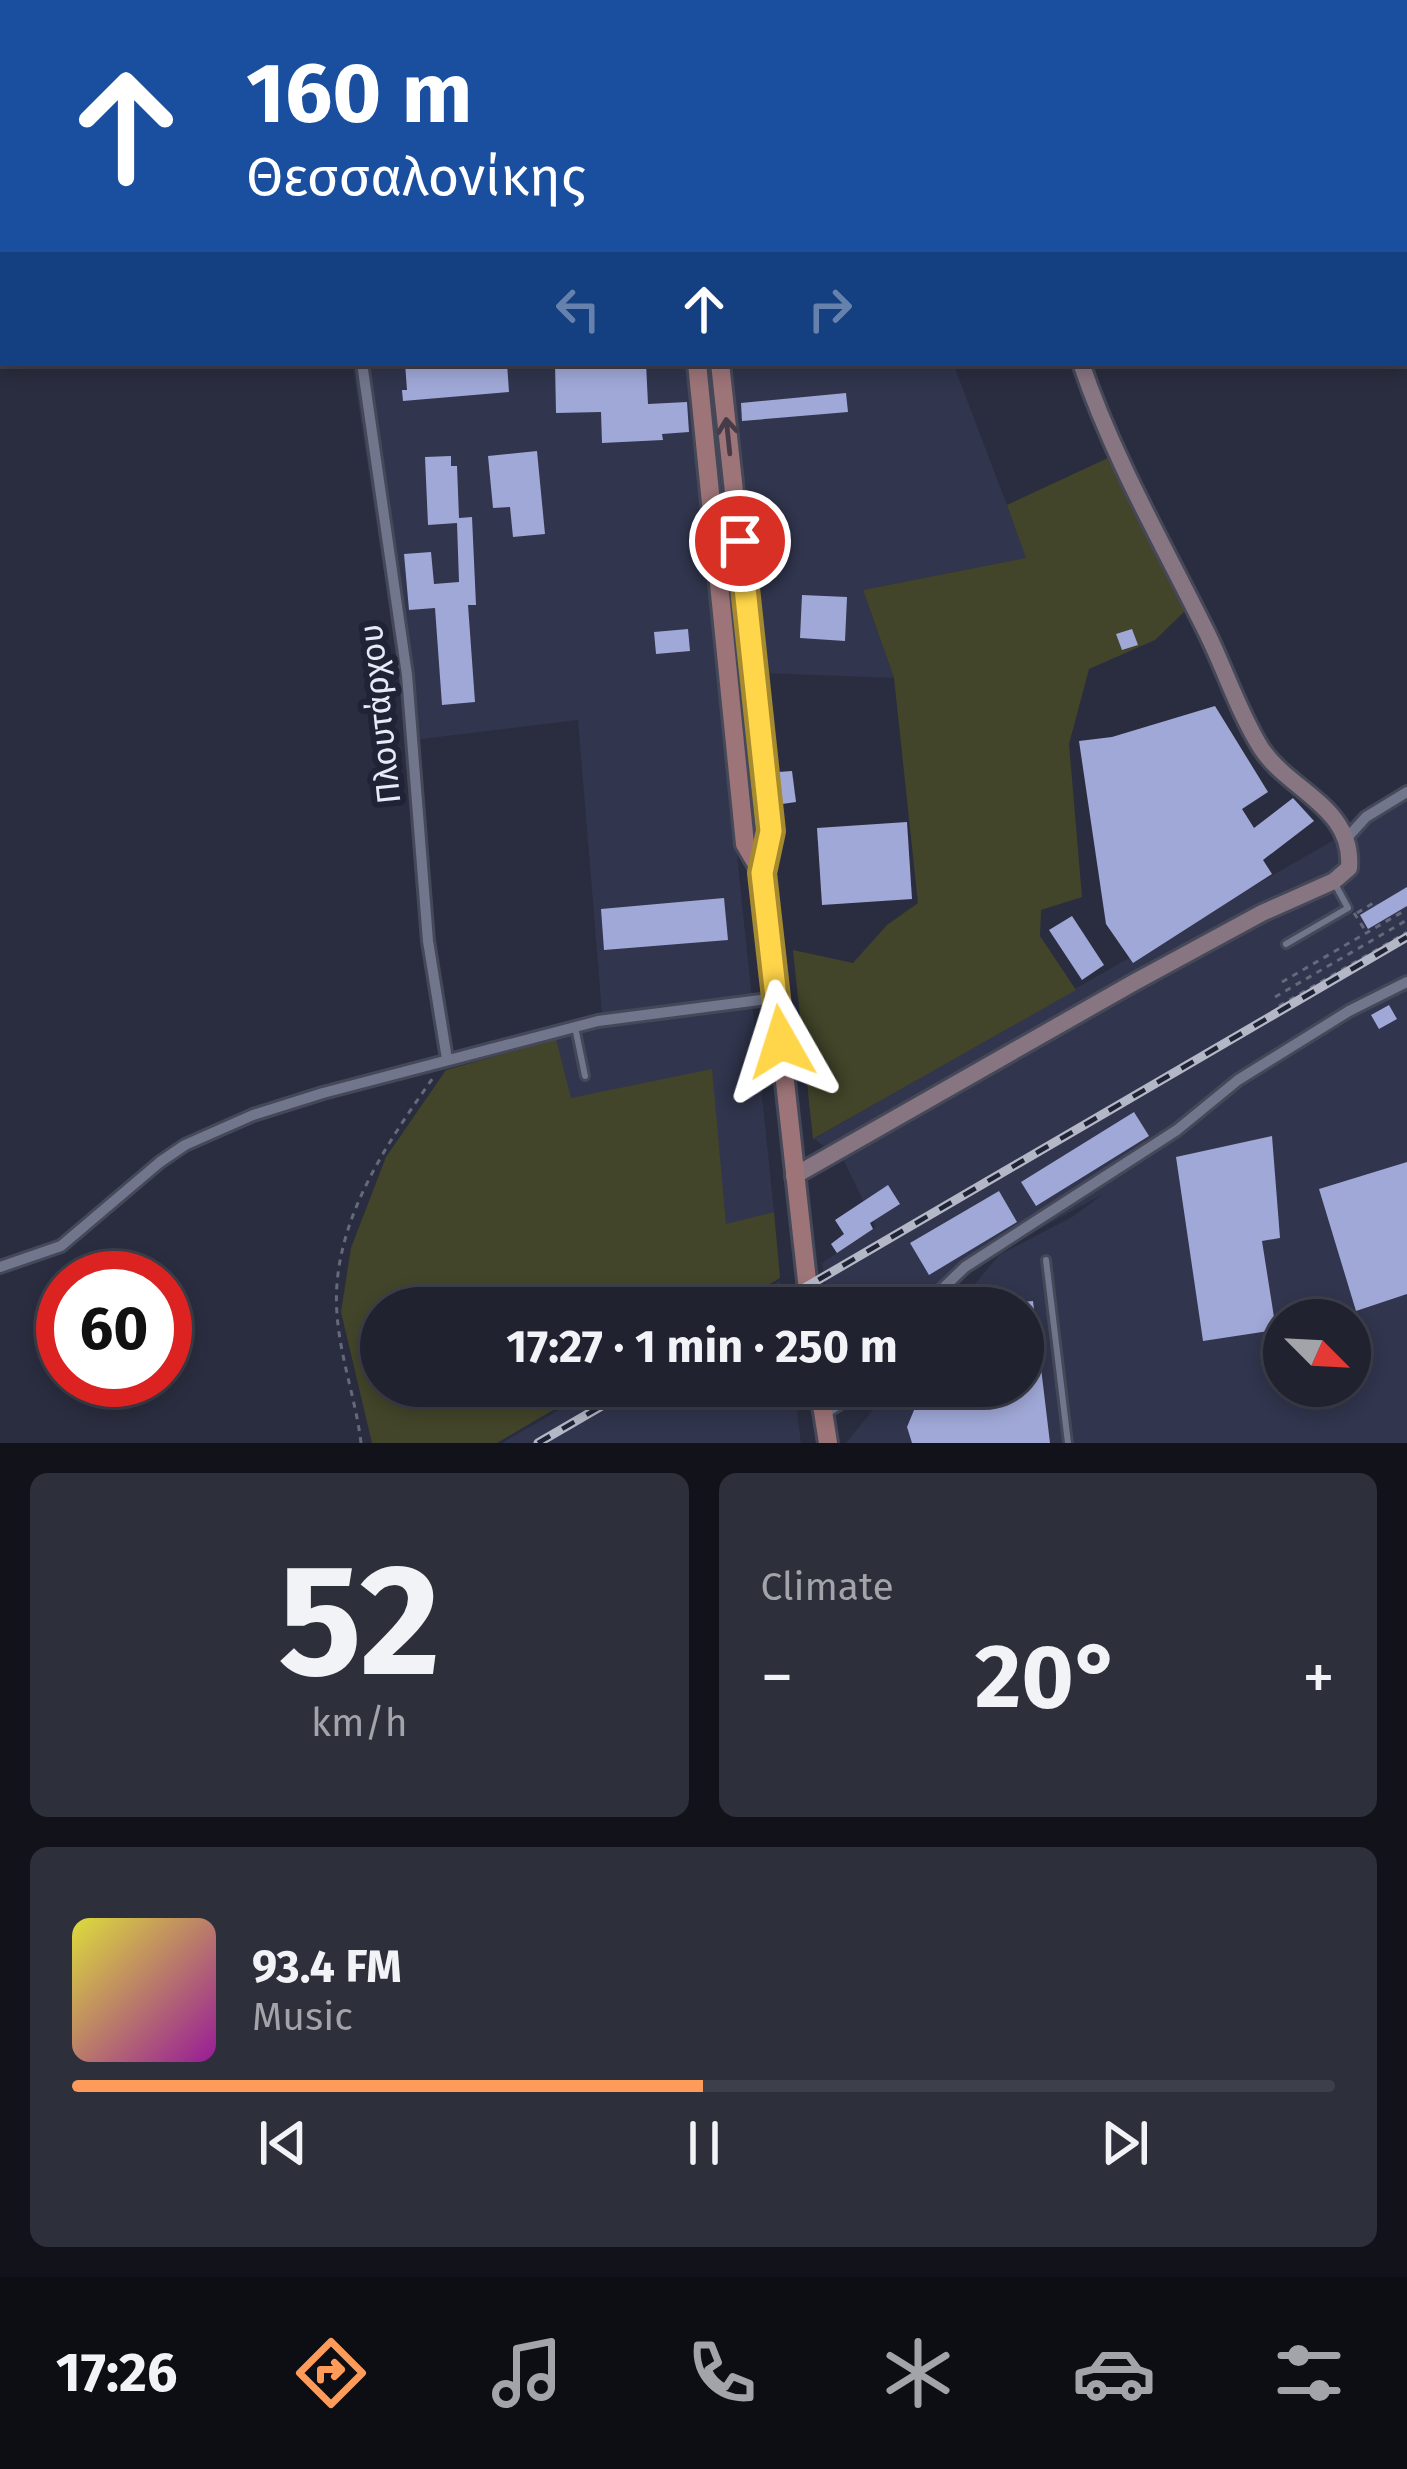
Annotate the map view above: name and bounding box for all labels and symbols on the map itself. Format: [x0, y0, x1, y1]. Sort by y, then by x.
one-way arrow [716, 417, 738, 456]
pin [689, 490, 791, 592]
street label: Πλουτάρχου [351, 622, 409, 806]
position arrow [718, 979, 844, 1105]
speed limit sign: 60 [36, 1251, 192, 1407]
north arrow [1263, 1299, 1371, 1407]

